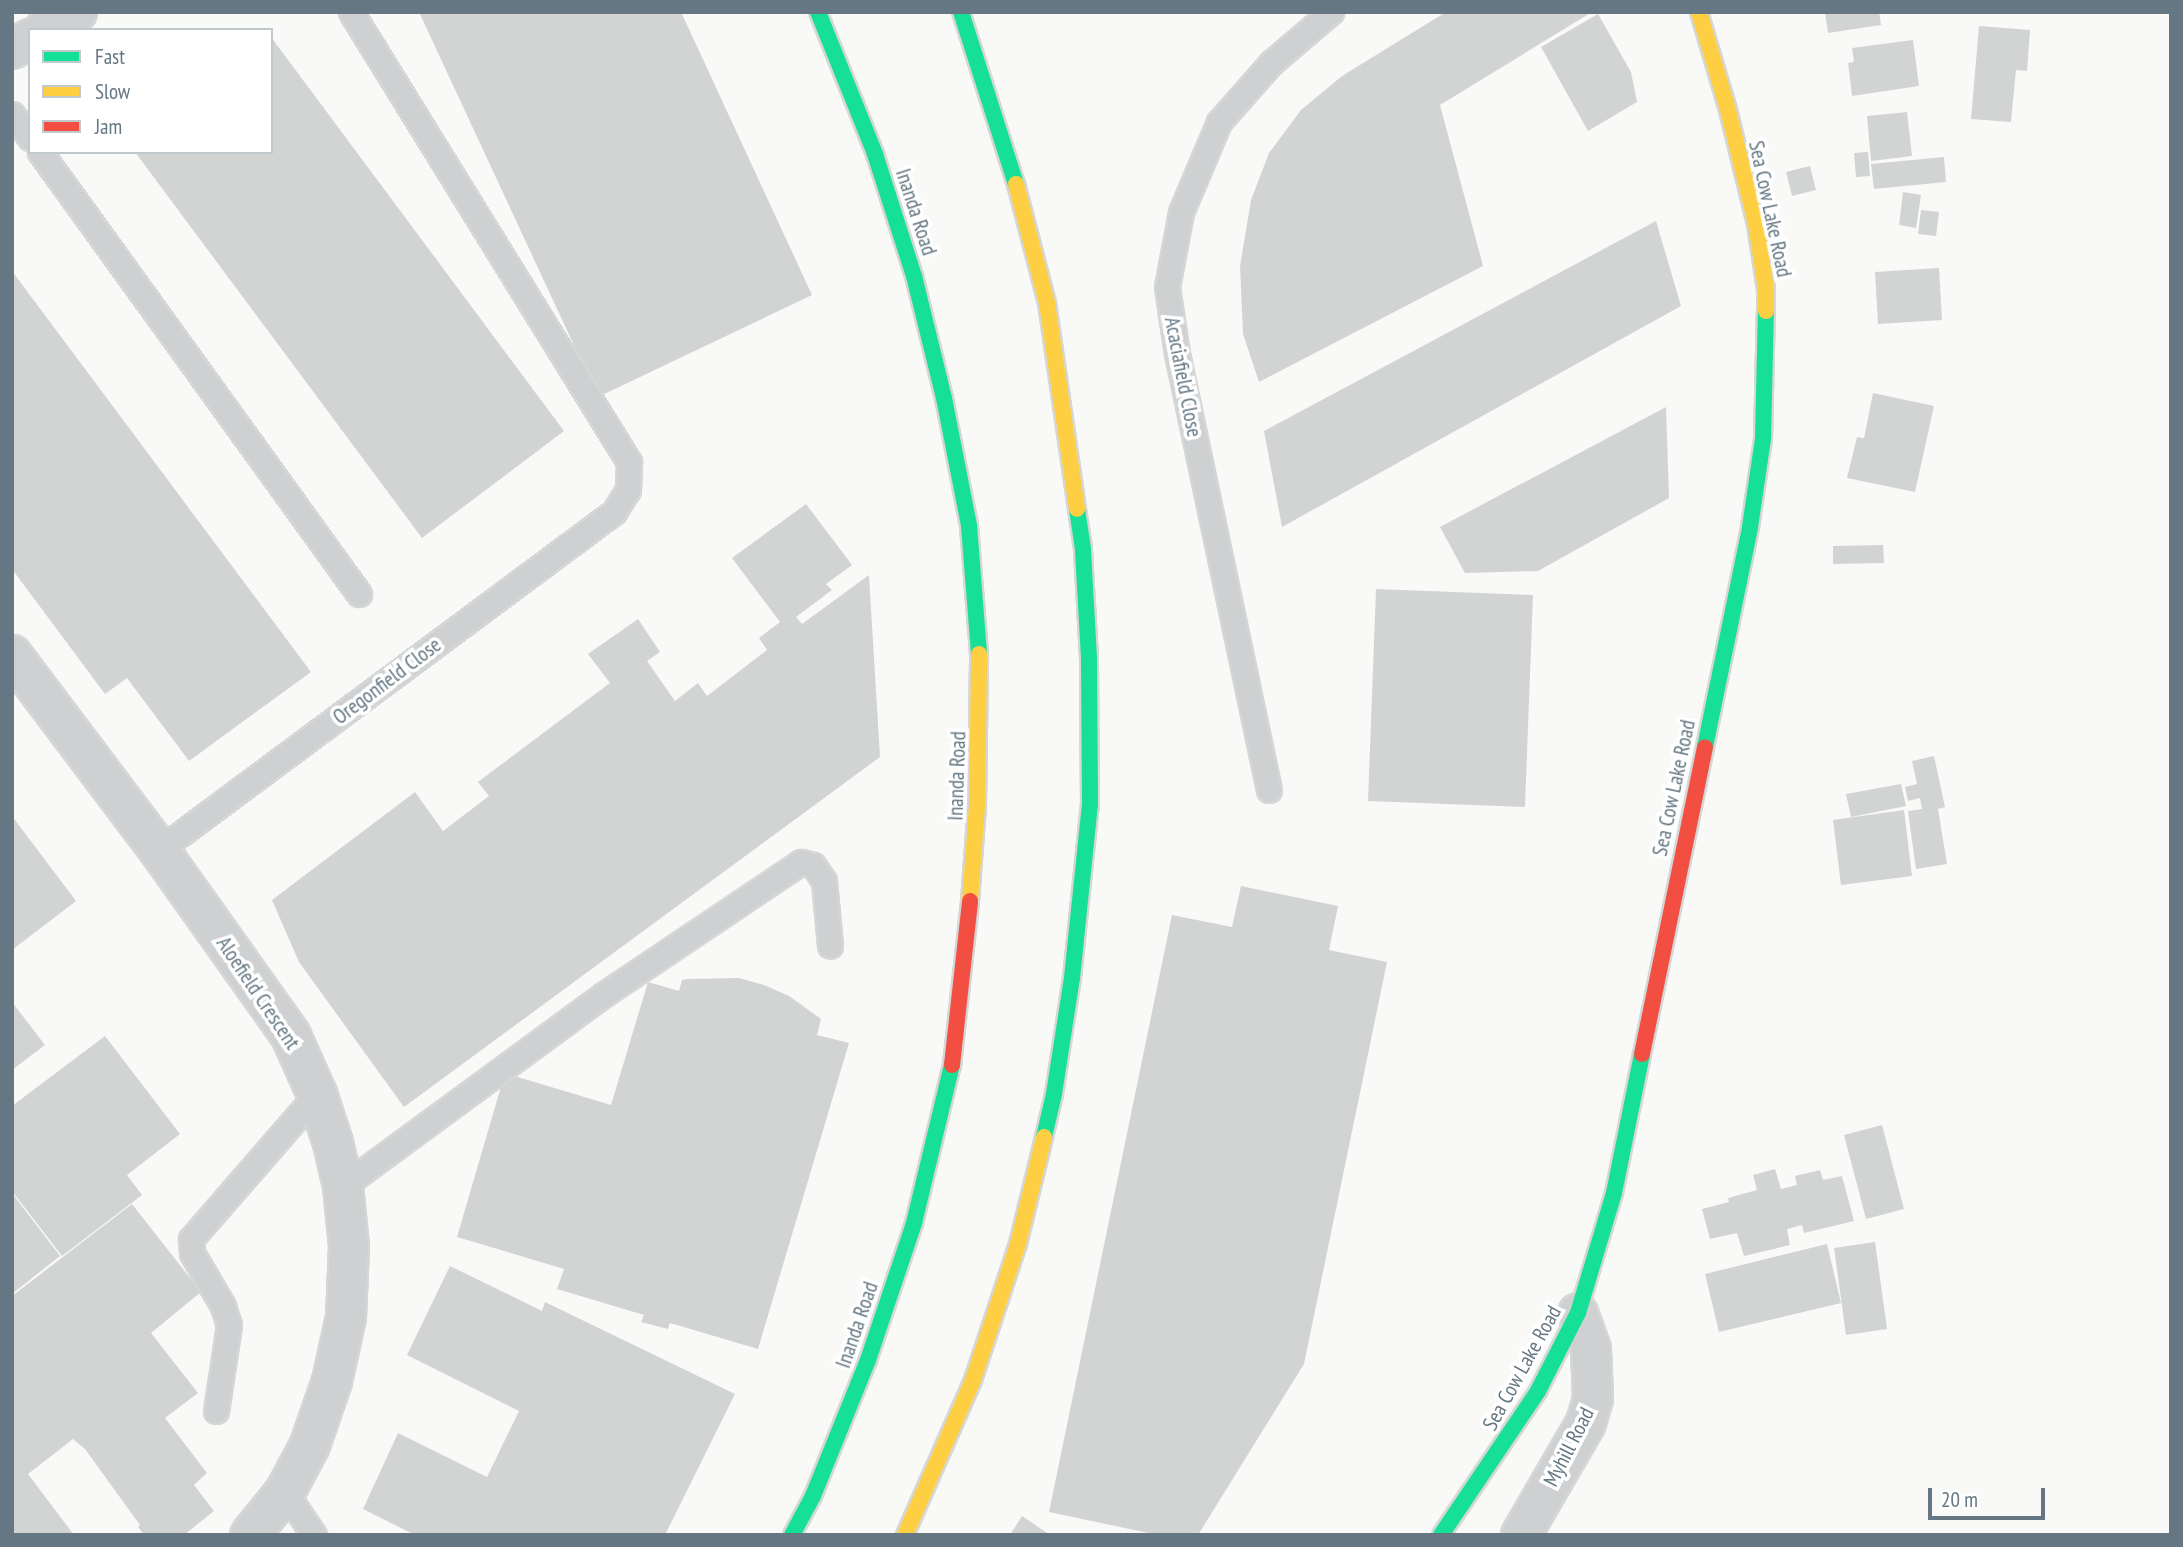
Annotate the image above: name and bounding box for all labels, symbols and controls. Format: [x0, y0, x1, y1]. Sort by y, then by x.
legend [28, 28, 273, 154]
text: Fast [95, 43, 125, 70]
text: Slow [95, 78, 130, 105]
text: Jam [95, 113, 122, 140]
street label: Sea Cow Lake Road [1743, 138, 1797, 280]
street label: Inanda Road [890, 166, 942, 258]
street label: Acaciafield Close [1159, 315, 1207, 439]
street label: Oregonfield Close [328, 632, 446, 730]
street label: Sea Cow Lake Road [1647, 717, 1701, 859]
street label: Inanda Road [943, 731, 971, 821]
street label: Aloefield Crescent [211, 932, 305, 1054]
street label: Inanda Road [831, 1279, 883, 1371]
street label: Sea Cow Lake Road [1477, 1301, 1567, 1435]
street label: Myhill Road [1538, 1403, 1600, 1491]
scale bar [1931, 1474, 2048, 1518]
text: 20 m [1941, 1486, 1978, 1513]

